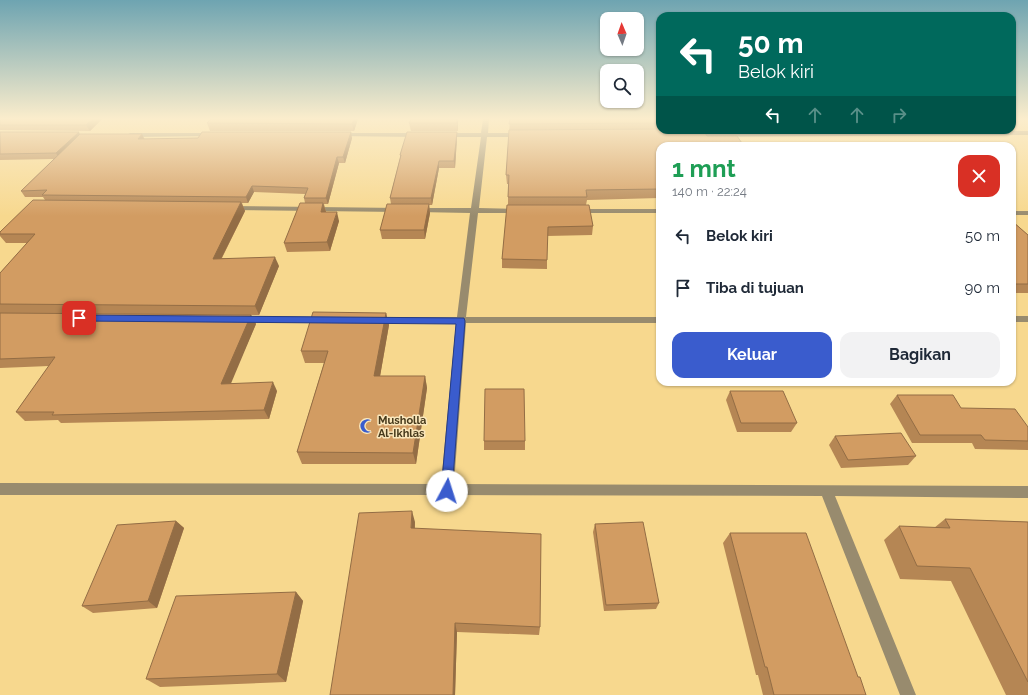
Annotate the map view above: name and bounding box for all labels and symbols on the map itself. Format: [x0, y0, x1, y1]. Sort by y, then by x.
north arrow [600, 12, 644, 56]
pin [62, 301, 96, 335]
place label: Musholla Al-Ikhlas [378, 414, 426, 440]
mosque icon: Musholla Al-Ikhlas [359, 418, 375, 434]
position arrow [426, 470, 468, 512]

